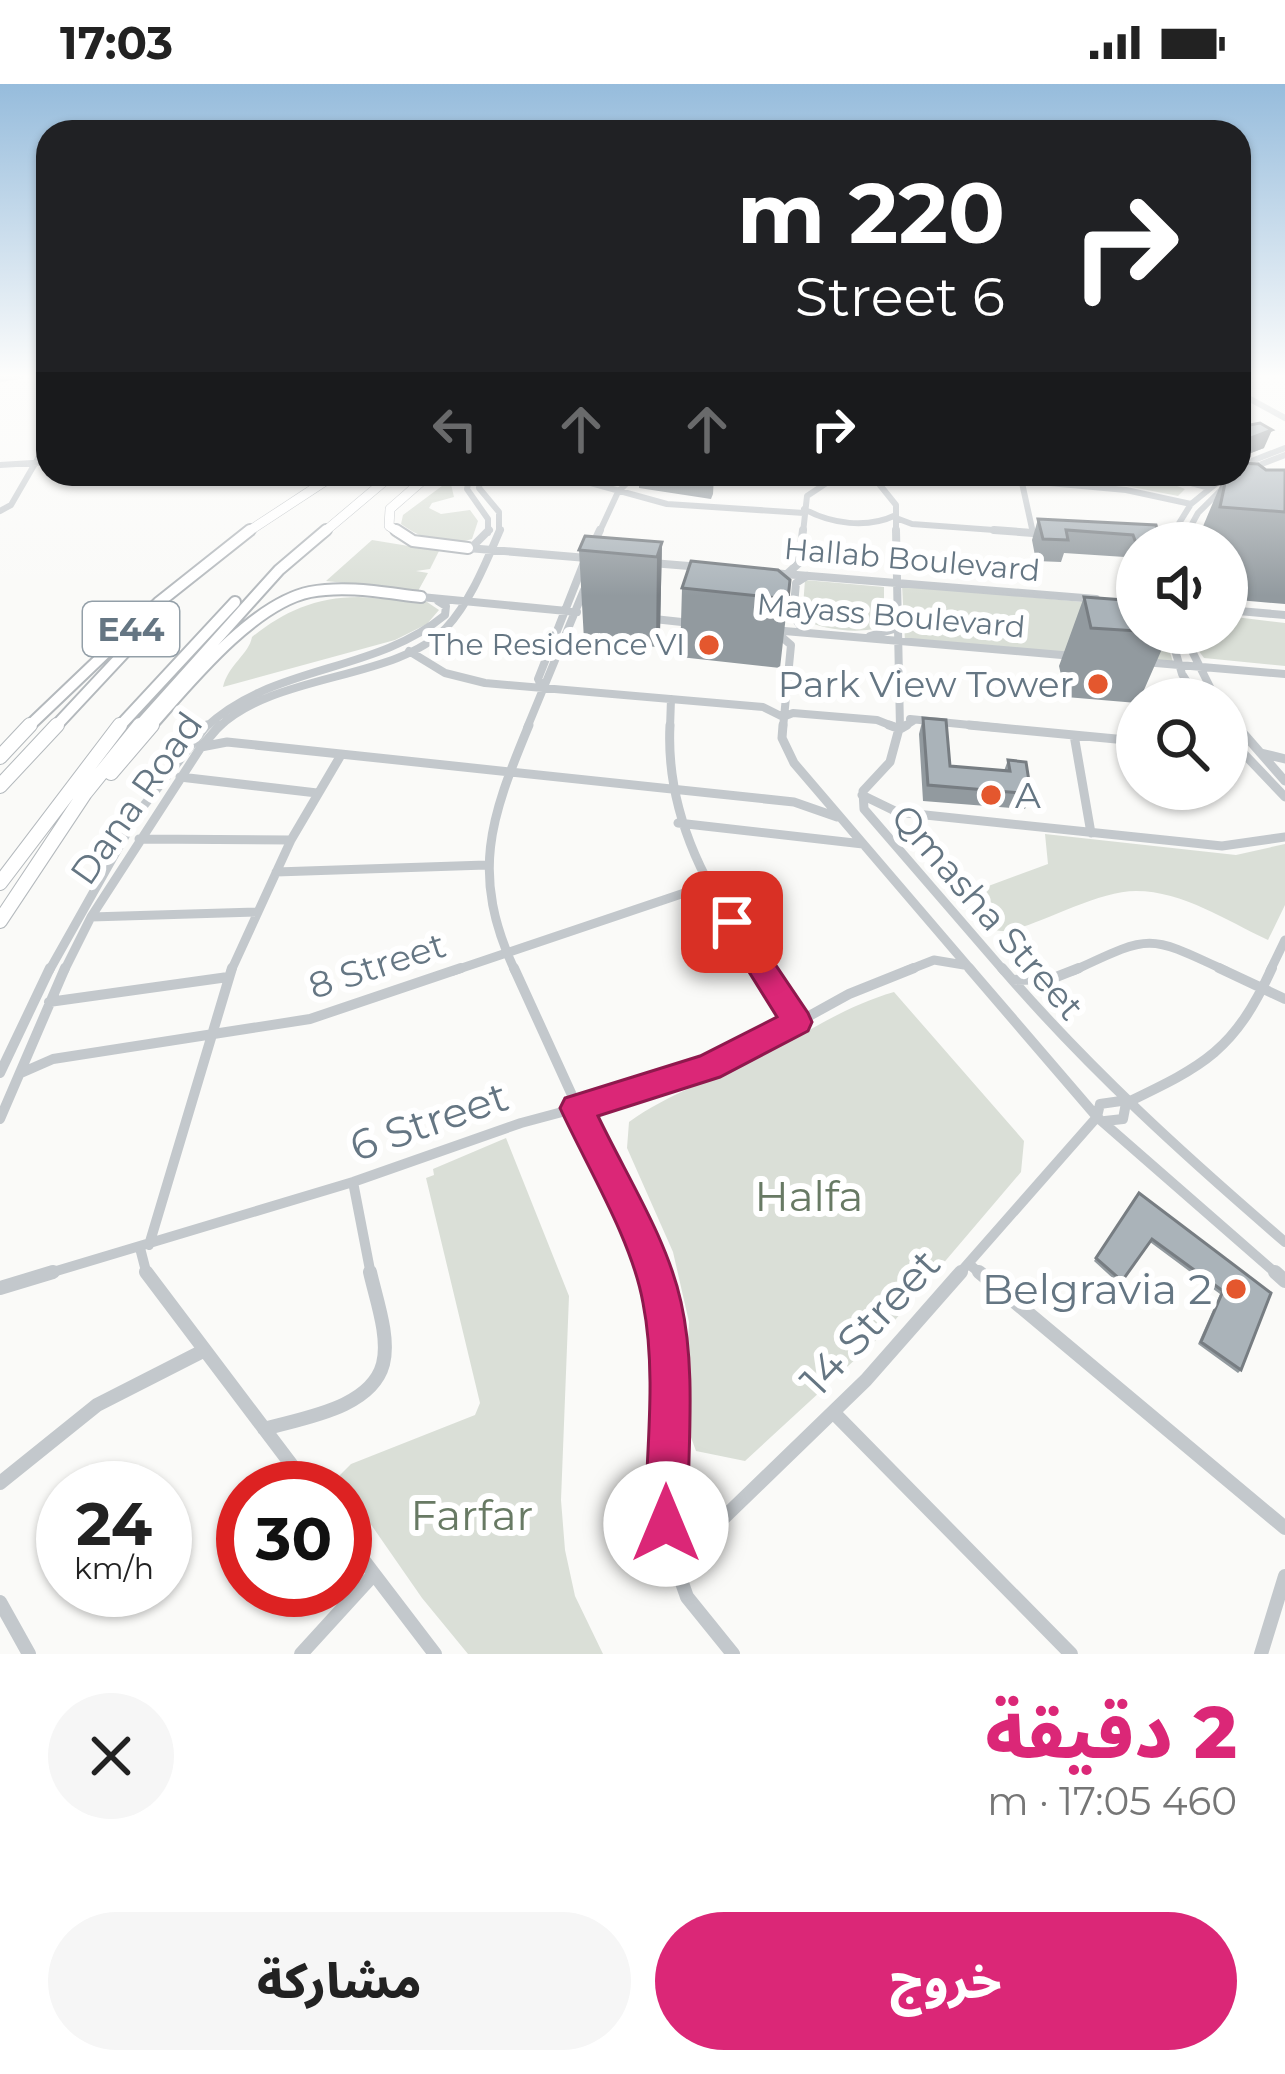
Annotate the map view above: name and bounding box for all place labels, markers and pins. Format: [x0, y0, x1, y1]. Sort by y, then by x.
place label: The Residence VI [428, 626, 685, 663]
marker: The Residence VI [696, 632, 722, 658]
place label: Park View Tower [778, 662, 1074, 706]
marker: Park View Tower [1085, 671, 1111, 697]
place label: A [1015, 773, 1041, 817]
marker: A [978, 782, 1004, 808]
pin [681, 871, 783, 973]
place label: Belgravia 2 [982, 1263, 1212, 1315]
marker: Belgravia 2 [1223, 1276, 1249, 1302]

